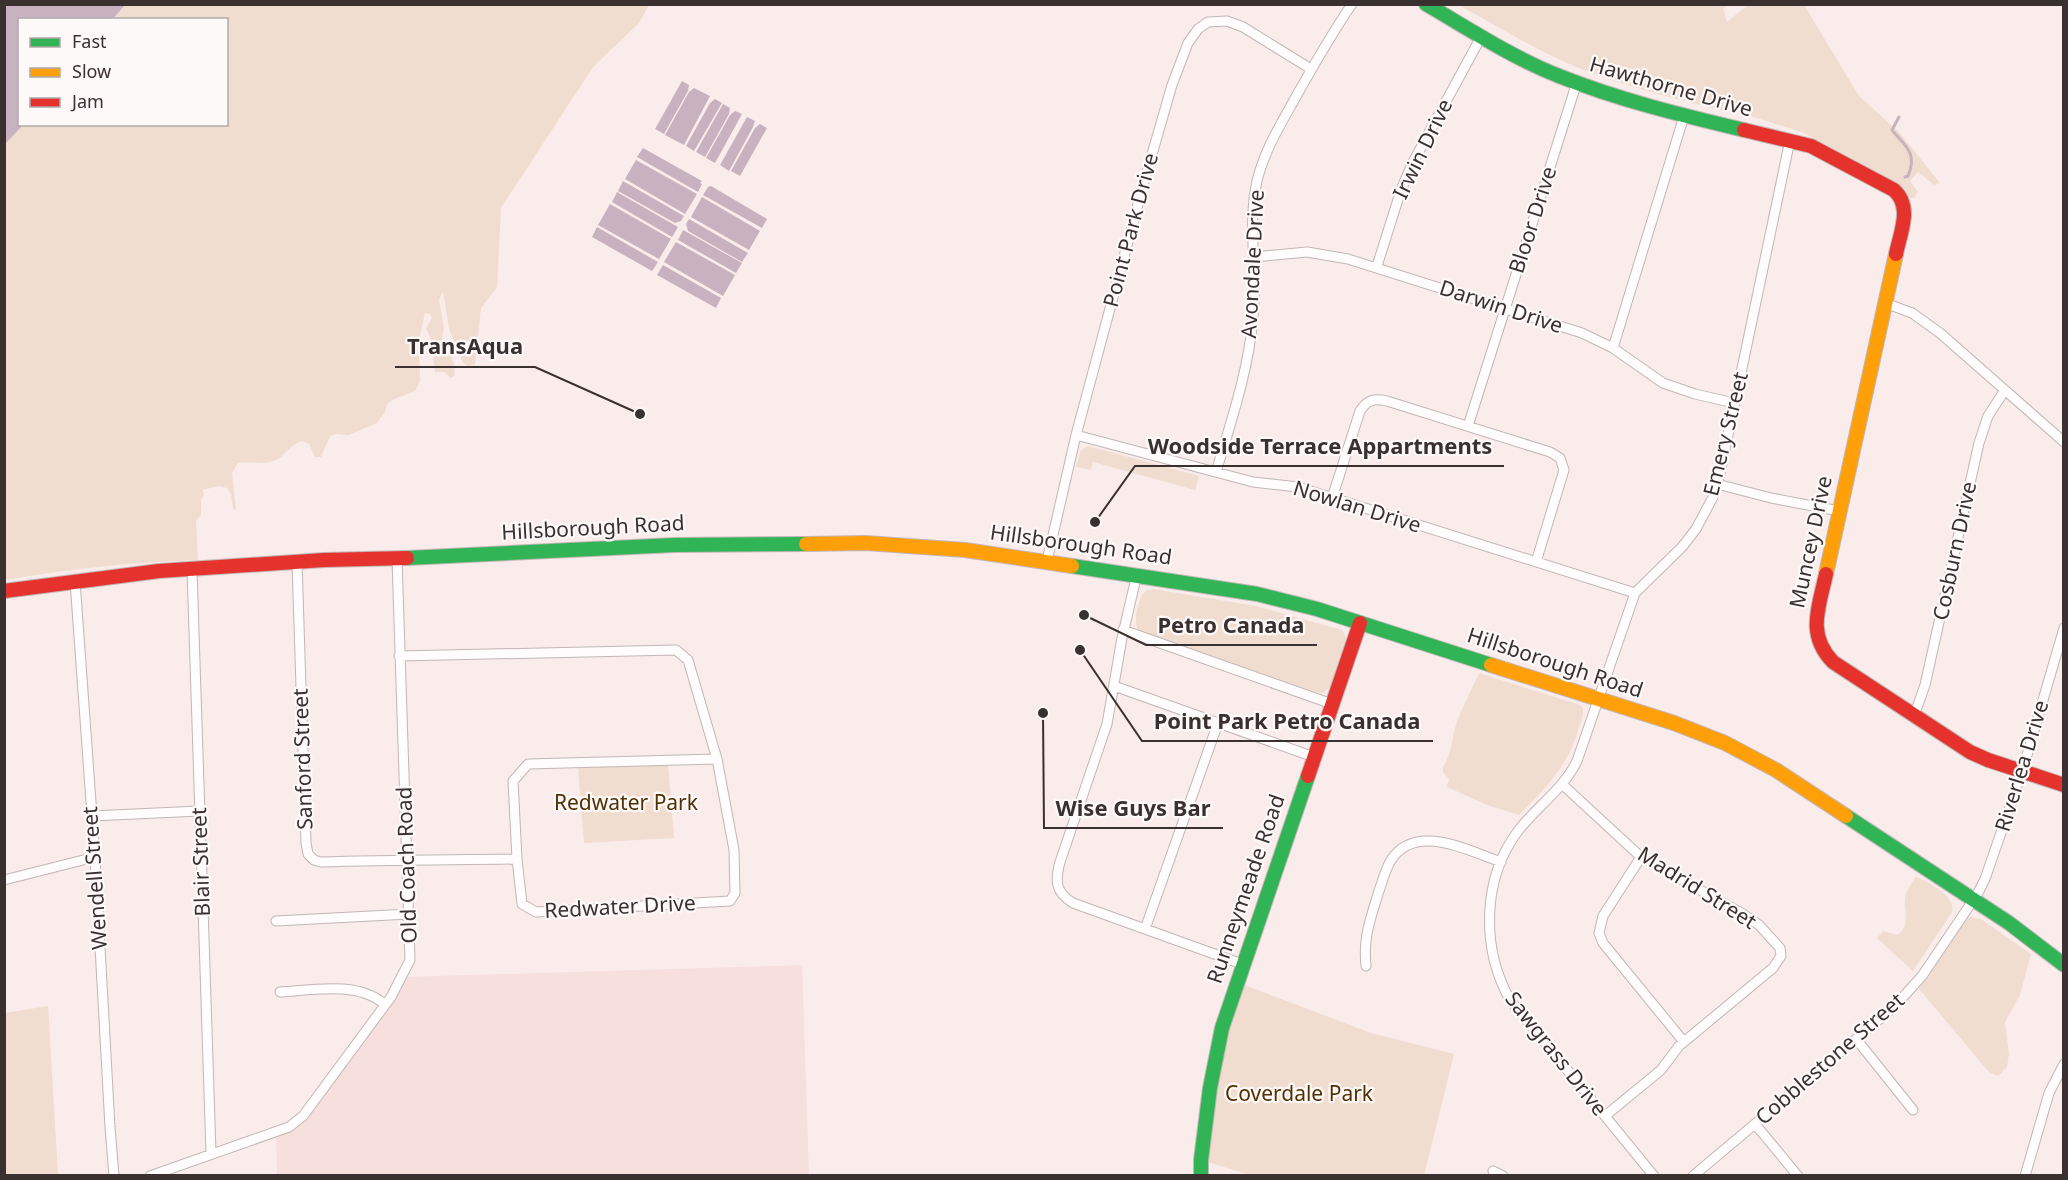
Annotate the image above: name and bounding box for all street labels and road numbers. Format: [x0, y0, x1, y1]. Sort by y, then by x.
street label: Hawthorne Drive [1587, 49, 1756, 123]
street label: Irwin Drive [1386, 94, 1458, 203]
street label: Point Park Drive [1096, 150, 1164, 310]
street label: Bloor Drive [1502, 163, 1562, 277]
street label: Avondale Drive [1234, 189, 1270, 339]
street label: Darwin Drive [1436, 273, 1567, 339]
street label: Emery Street [1696, 369, 1754, 499]
street label: Nowlan Drive [1290, 473, 1425, 539]
street label: Muncey Drive [1782, 473, 1838, 611]
street label: Cosburn Drive [1926, 479, 1982, 623]
street label: Hillsborough Road [501, 508, 685, 546]
street label: Hillsborough Road [988, 517, 1174, 571]
street label: Hillsborough Road [1464, 620, 1647, 704]
street label: Sanford Street [286, 687, 318, 830]
street label: Riverlea Drive [1988, 697, 2054, 835]
street label: Old Coach Road [389, 786, 423, 944]
street label: Runneymeade Road [1200, 790, 1291, 987]
street label: Wendell Street [75, 805, 113, 951]
street label: Blair Street [184, 807, 216, 917]
street label: Madrid Street [1633, 840, 1762, 935]
street label: Redwater Drive [544, 888, 696, 924]
street label: Sawgrass Drive [1499, 986, 1614, 1121]
street label: Cobblestone Street [1749, 986, 1910, 1131]

